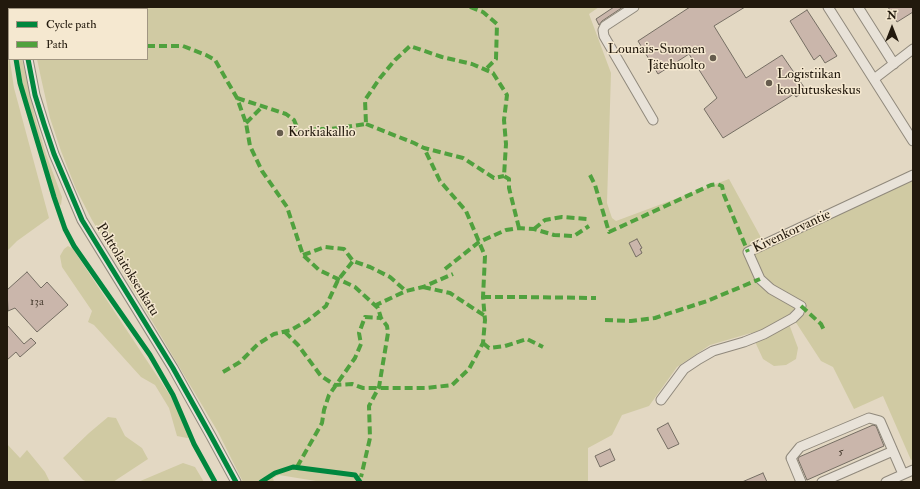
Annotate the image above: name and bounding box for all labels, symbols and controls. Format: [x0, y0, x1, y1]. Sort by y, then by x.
legend [8, 8, 148, 60]
north arrow [872, 8, 912, 48]
text: N [887, 9, 897, 22]
text: Cycle path [46, 17, 96, 32]
text: Path [46, 37, 68, 52]
place label: Lounais-Suomen Jätehuolto [608, 42, 705, 74]
marker: Lounais-Suomen Jätehuolto [708, 53, 718, 63]
place label: Logistiikan koulutuskeskus [777, 67, 861, 100]
marker: Logistiikan koulutuskeskus [764, 78, 774, 88]
place label: Korkiakallio [288, 125, 356, 141]
marker: Korkiakallio [275, 128, 285, 138]
street label: Kivenkorvantie [750, 207, 834, 257]
street label: Polttolaitoksenkatu [92, 220, 162, 320]
house number: 13a [30, 295, 44, 309]
house number: 5 [838, 445, 844, 459]

